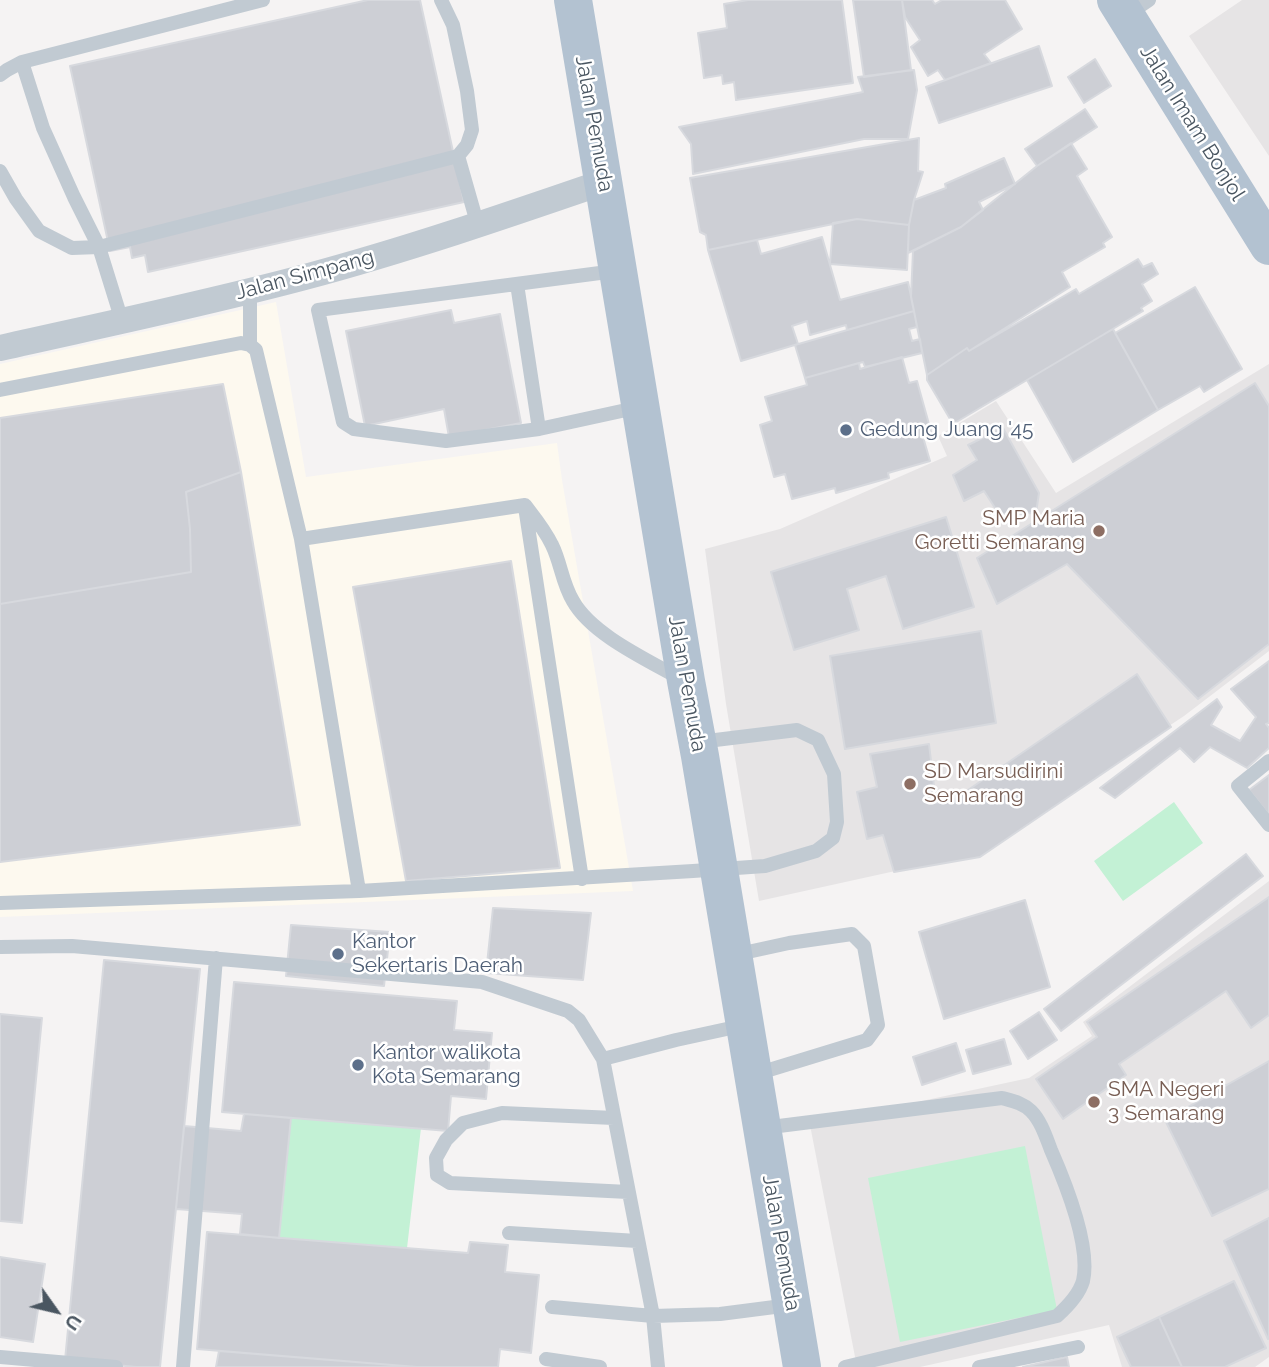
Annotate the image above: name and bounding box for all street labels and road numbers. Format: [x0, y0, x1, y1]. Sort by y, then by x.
street label: Jalan Imam Bonjol [1134, 41, 1250, 205]
street label: Jalan Pemuda [570, 54, 618, 194]
street label: Jalan Simpang [233, 244, 377, 306]
street label: Jalan Pemuda [663, 614, 711, 754]
street label: Jalan Pemuda [757, 1173, 805, 1313]

